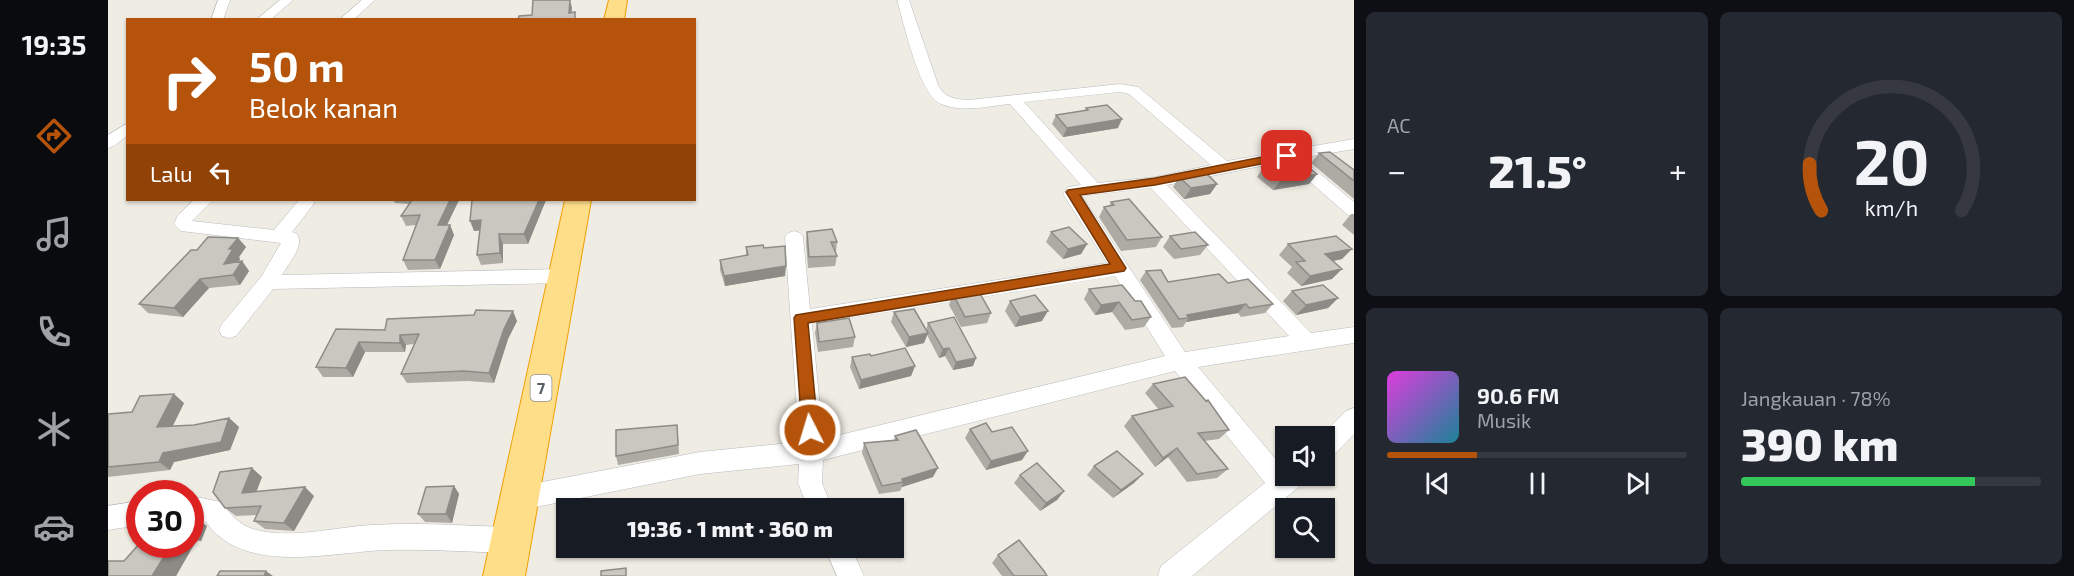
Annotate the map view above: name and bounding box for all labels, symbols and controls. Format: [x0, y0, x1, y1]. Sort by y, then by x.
text: 19:35 [22, 28, 86, 60]
text: 50 m [249, 40, 345, 90]
icon: right [150, 42, 228, 120]
text: Belok kanan [249, 91, 398, 123]
text: AC [1387, 113, 1411, 137]
icon: directions [33, 115, 75, 157]
text: 20 [1853, 123, 1929, 198]
pin [1261, 130, 1312, 181]
icon: arrive [1270, 139, 1303, 172]
text: 21.5° [1488, 143, 1587, 197]
text: − [1387, 150, 1406, 190]
text: + [1669, 150, 1687, 190]
icon: left [204, 156, 237, 189]
text: Lalu [150, 160, 192, 186]
text: km/h [1864, 195, 1918, 220]
icon: music [33, 213, 75, 255]
icon: phone [33, 311, 75, 353]
road number: 7 [530, 375, 552, 401]
text: 90.6 FM [1477, 382, 1559, 408]
text: Jangkauan · 78% [1741, 386, 1891, 410]
position arrow [778, 398, 842, 462]
icon: climate [33, 408, 75, 450]
text: Musik [1477, 408, 1531, 432]
text: 390 km [1741, 416, 1899, 470]
map controls [1275, 426, 1335, 558]
button: sound [1275, 426, 1335, 486]
icon: previous [1421, 467, 1454, 500]
icon: pause [1521, 467, 1554, 500]
icon: next [1621, 467, 1654, 500]
speed limit sign: 30 [126, 480, 204, 558]
button: search [1275, 498, 1335, 558]
icon: car [33, 506, 75, 548]
text: 19:36 · 1 mnt · 360 m [627, 515, 833, 541]

